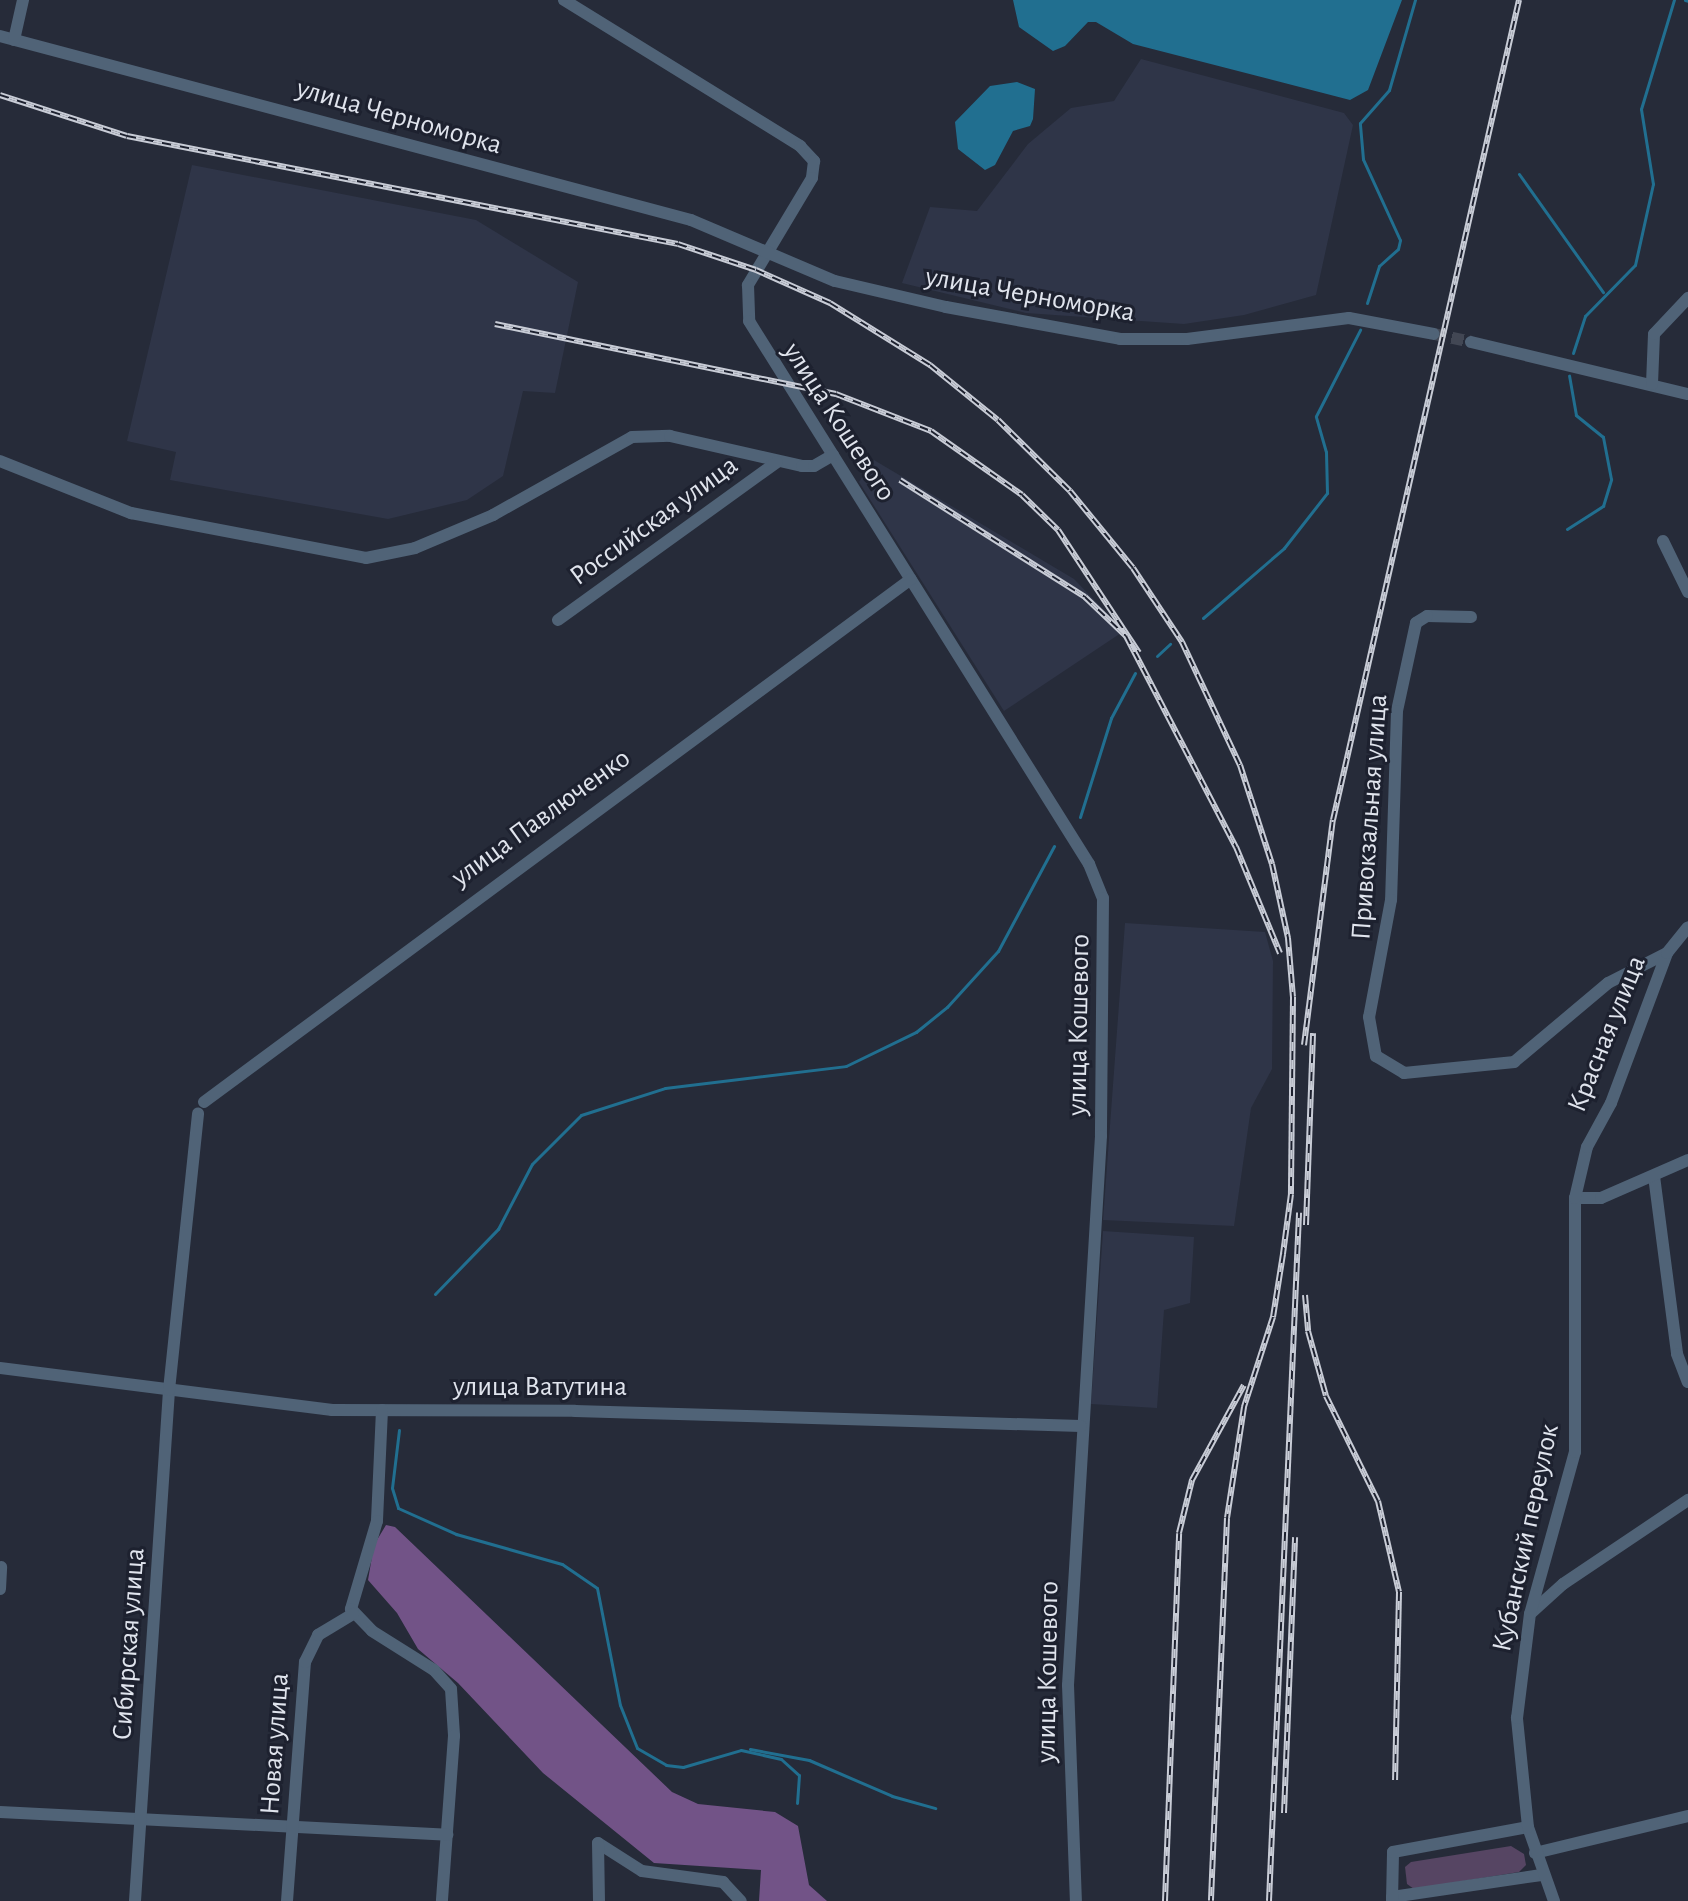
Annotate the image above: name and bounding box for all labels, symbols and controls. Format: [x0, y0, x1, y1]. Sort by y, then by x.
street label: улица Черноморка [292, 72, 506, 162]
street label: улица Черноморка [923, 260, 1137, 330]
street label: улица Кошевого [775, 337, 903, 507]
street label: Российская улица [564, 449, 744, 593]
street label: Привокзальная улица [1345, 693, 1395, 941]
street label: улица Павлюченко [445, 742, 637, 894]
street label: улица Кошевого [1061, 934, 1097, 1116]
street label: Красная улица [1560, 951, 1654, 1117]
street label: улица Ватутина [453, 1370, 627, 1404]
street label: Кубанский переулок [1485, 1421, 1567, 1655]
street label: Сибирская улица [106, 1547, 152, 1741]
street label: улица Кошевого [1030, 1581, 1066, 1763]
street label: Новая улица [253, 1672, 297, 1816]

